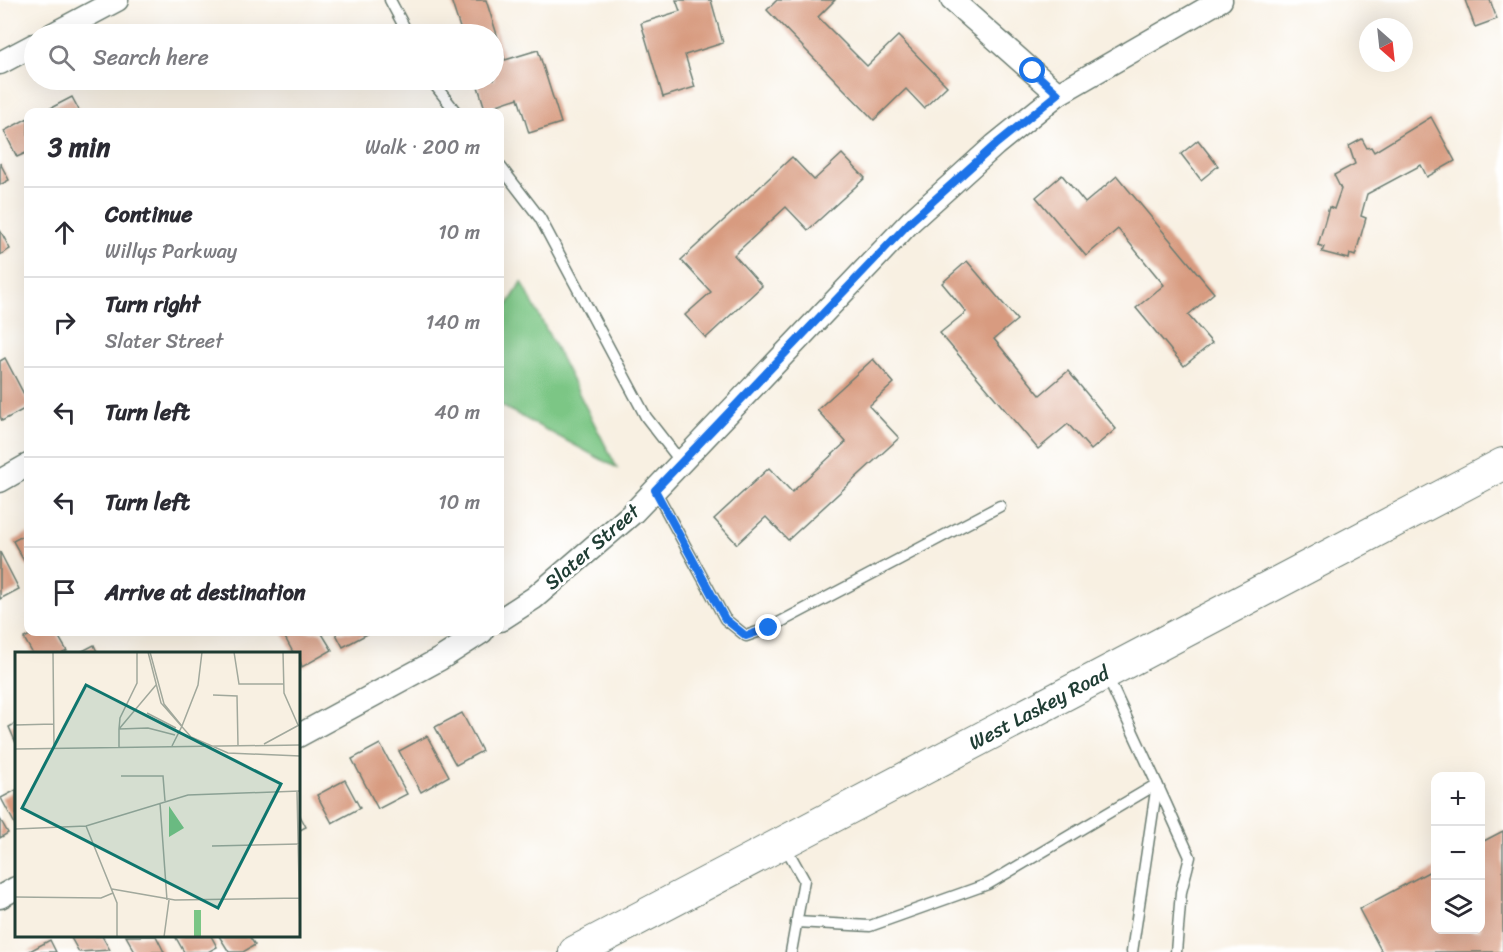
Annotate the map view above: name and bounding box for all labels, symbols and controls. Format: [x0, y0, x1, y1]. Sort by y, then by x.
north arrow [1359, 18, 1413, 72]
search box [24, 24, 504, 90]
text: Search here [93, 38, 209, 77]
icon: search [45, 41, 78, 74]
route start [1019, 57, 1045, 83]
text: 3 min [48, 124, 110, 170]
text: Walk · 200 m [365, 130, 480, 165]
text: Continue [105, 195, 193, 234]
text: 10 m [438, 215, 480, 250]
icon: ahead [48, 216, 81, 249]
text: Willys Parkway [105, 234, 237, 269]
text: Turn right [105, 285, 200, 324]
text: 140 m [426, 305, 480, 340]
icon: right [48, 306, 81, 339]
text: Slater Street [105, 324, 223, 359]
text: Turn left [105, 393, 190, 432]
text: 40 m [434, 395, 480, 430]
icon: left [48, 396, 81, 429]
text: Turn left [105, 483, 190, 522]
text: 10 m [438, 485, 480, 520]
icon: left [48, 486, 81, 519]
street label: Slater Street [536, 494, 649, 599]
text: Arrive at destination [105, 573, 306, 612]
icon: arrive [48, 576, 81, 609]
route end [755, 614, 781, 640]
inset map [15, 652, 300, 937]
street label: West Laskey Road [962, 655, 1117, 760]
map controls [1431, 772, 1485, 934]
button: + [1431, 772, 1485, 826]
button: − [1431, 826, 1485, 880]
button: layers [1431, 880, 1485, 934]

